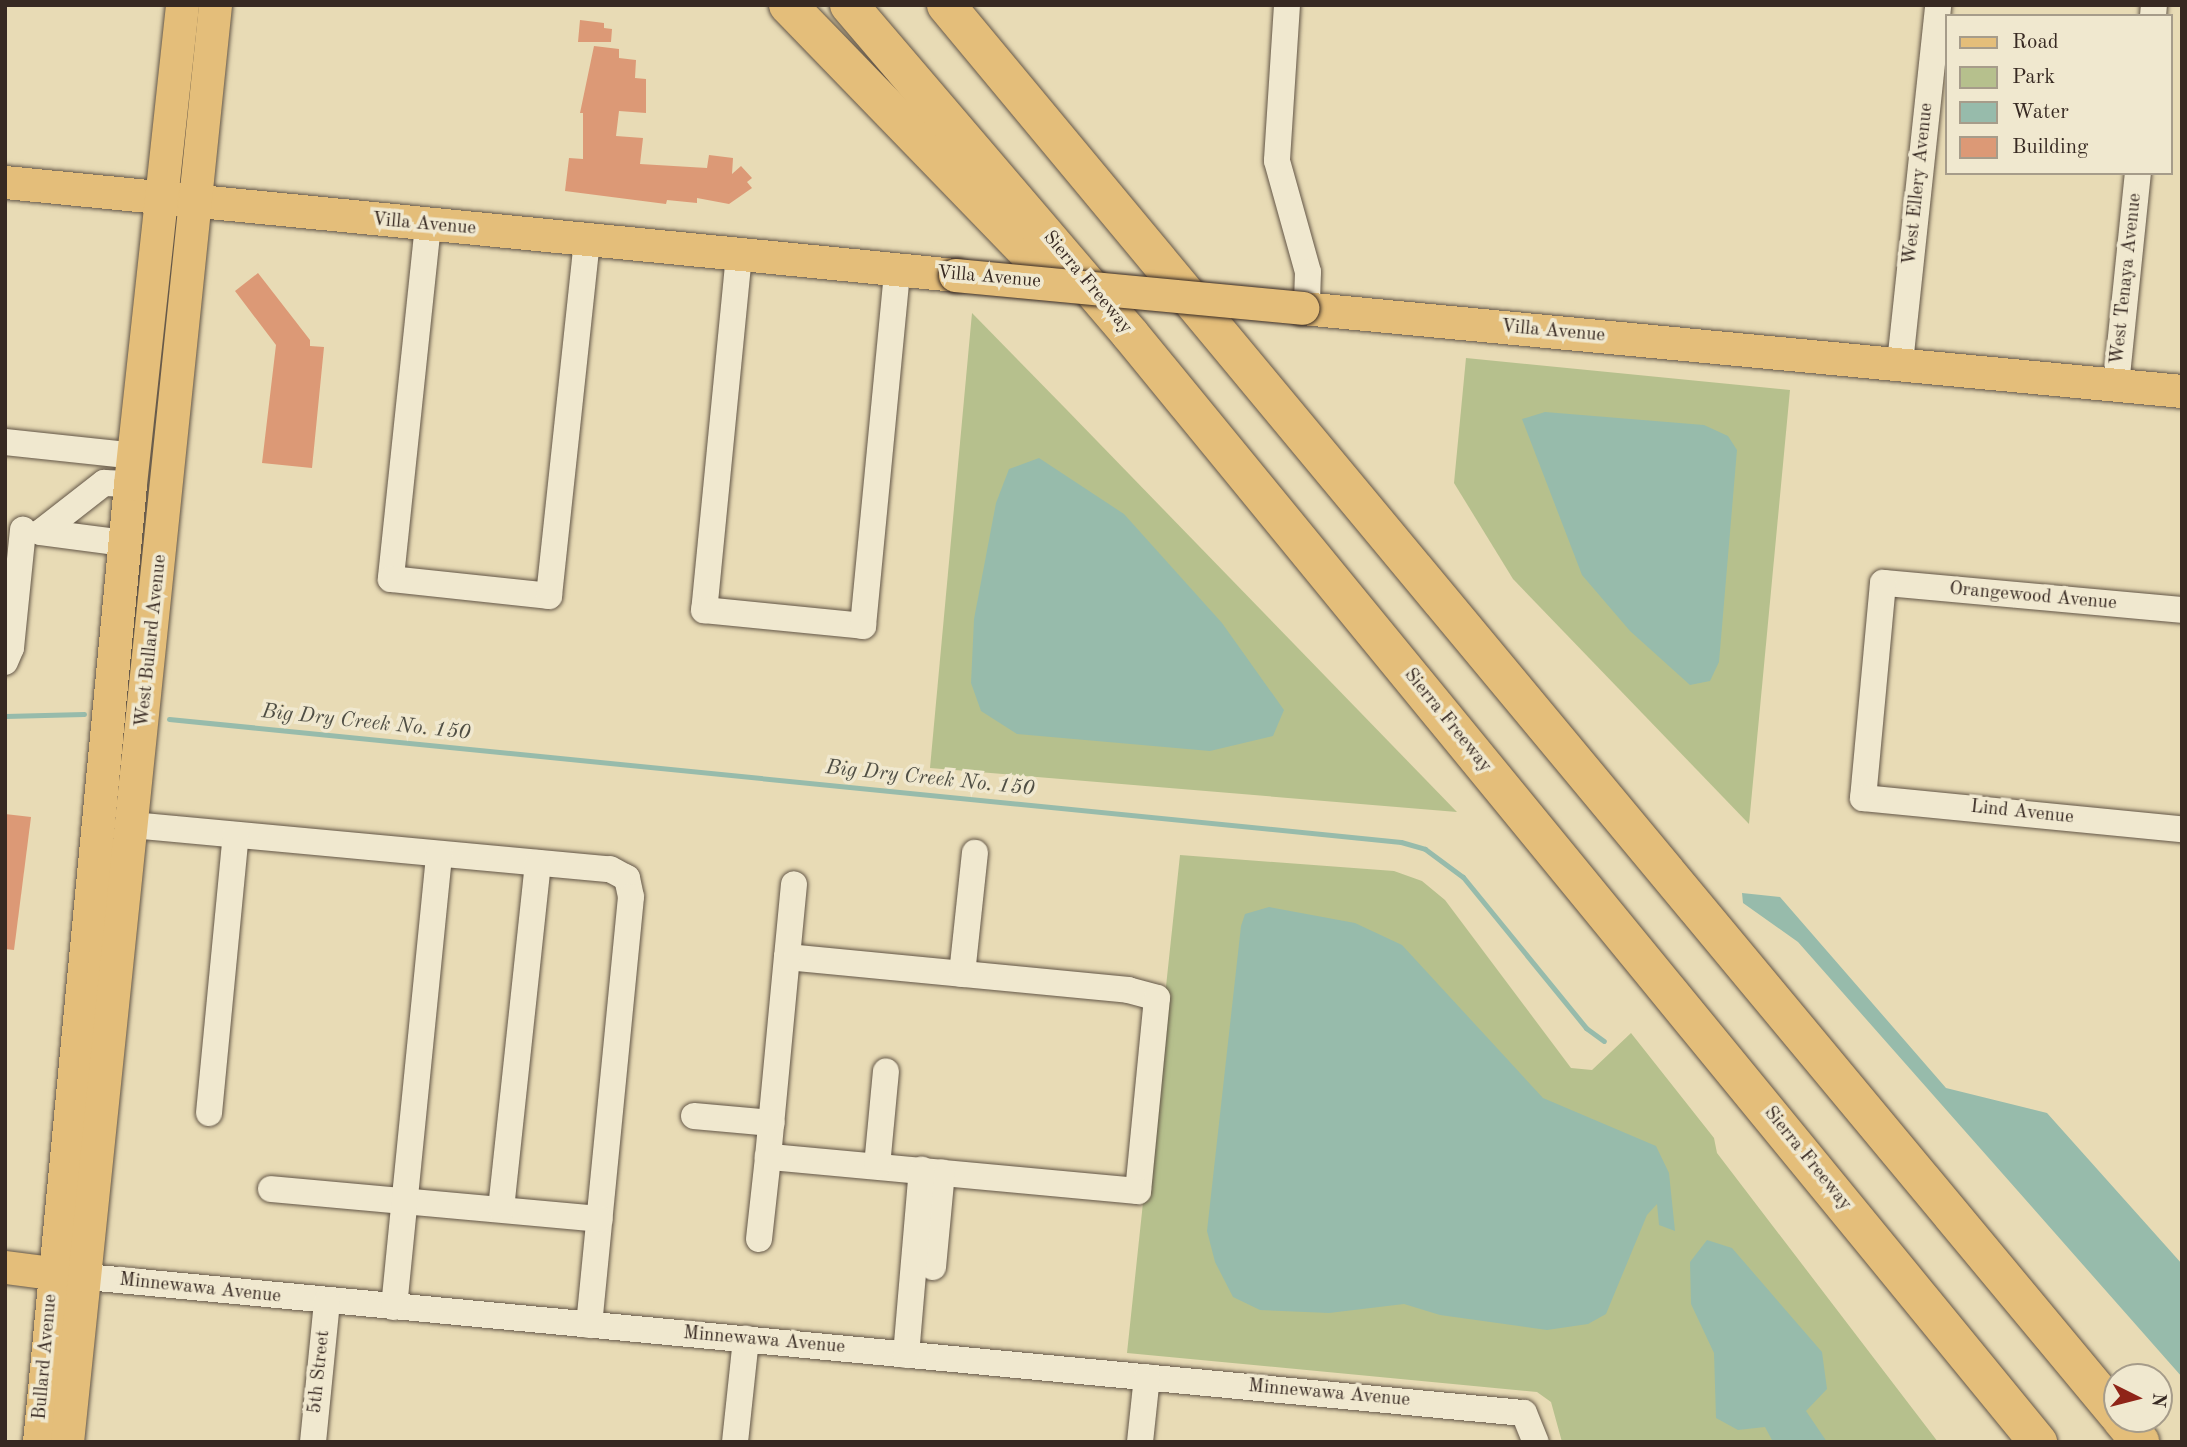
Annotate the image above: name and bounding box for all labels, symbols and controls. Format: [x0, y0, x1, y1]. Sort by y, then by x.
legend [1946, 14, 2173, 175]
text: Road [2012, 32, 2059, 53]
text: Park [2012, 67, 2055, 88]
street label: West Ellery Avenue [1899, 102, 1939, 266]
text: Water [2012, 102, 2069, 123]
text: Building [2012, 137, 2088, 158]
street label: West Tenaya Avenue [2107, 192, 2147, 366]
street label: Villa Avenue [371, 209, 477, 241]
street label: Sierra Freeway [1037, 227, 1137, 339]
street label: Villa Avenue [936, 262, 1042, 294]
street label: Villa Avenue [1500, 316, 1606, 348]
street label: West Bullard Avenue [132, 553, 172, 729]
street label: Orangewood Avenue [1948, 578, 2118, 616]
street label: Sierra Freeway [1398, 664, 1496, 778]
water label: Big Dry Creek No. 150 [260, 699, 472, 747]
water label: Big Dry Creek No. 150 [824, 755, 1036, 803]
street label: Lind Avenue [1969, 796, 2075, 830]
street label: Sierra Freeway [1758, 1102, 1856, 1216]
street label: Minnewawa Avenue [118, 1269, 282, 1309]
street label: Bullard Avenue [29, 1293, 63, 1421]
street label: Minnewawa Avenue [682, 1323, 846, 1359]
street label: 5th Street [304, 1329, 336, 1415]
north arrow [2103, 1363, 2173, 1433]
street label: Minnewawa Avenue [1247, 1376, 1411, 1412]
text: N [2147, 1392, 2168, 1408]

